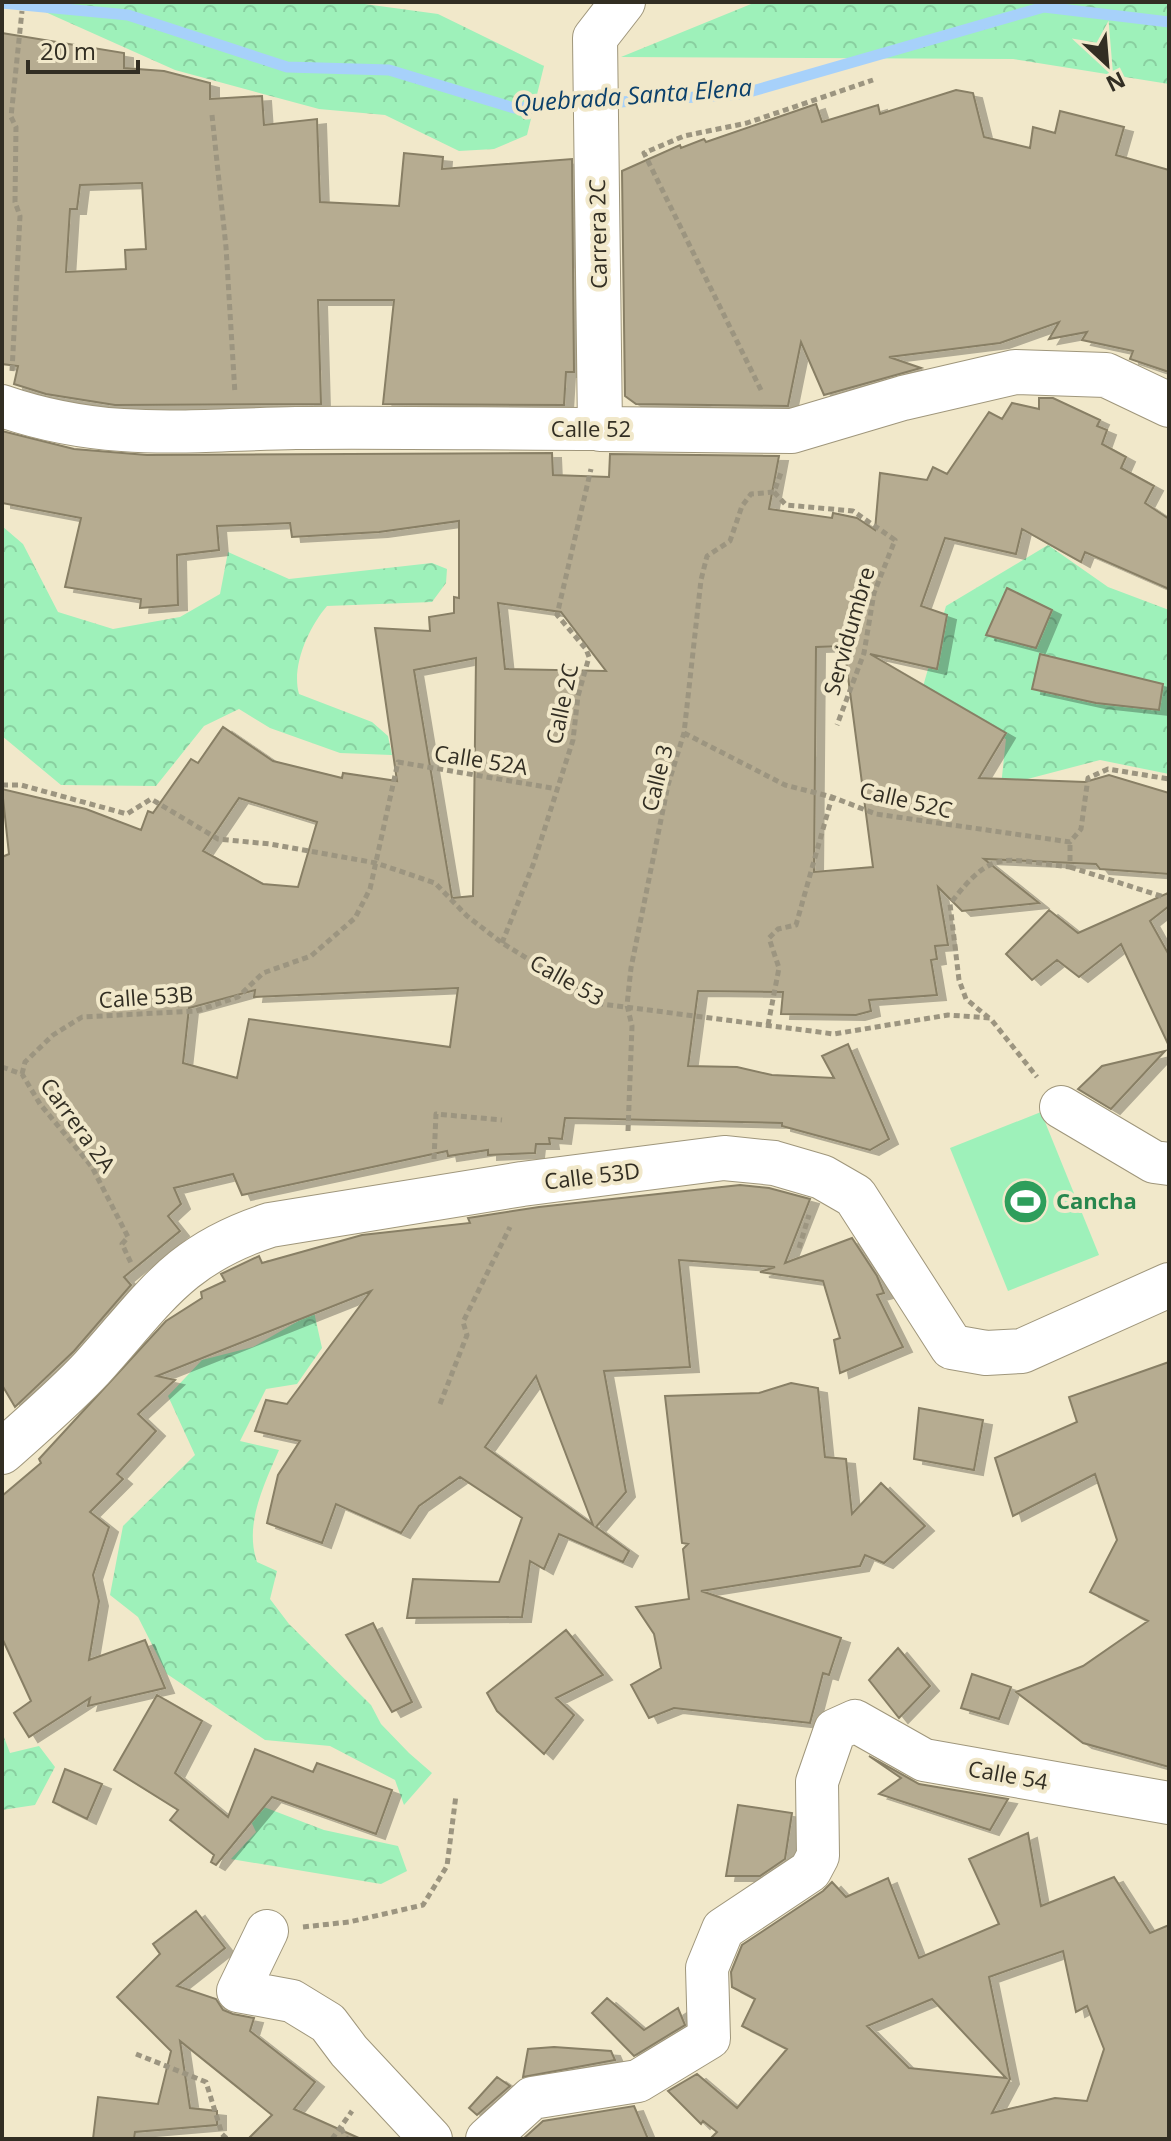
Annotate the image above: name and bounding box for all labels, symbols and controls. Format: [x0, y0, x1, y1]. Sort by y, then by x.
scale bar [28, 24, 138, 74]
north arrow [1067, 24, 1147, 104]
text: 20 m [40, 34, 96, 67]
text: N [1102, 65, 1131, 100]
water label: Quebrada Santa Elena [513, 70, 754, 119]
street label: Carrera 2C [581, 179, 613, 289]
street label: Calle 52 [551, 413, 631, 443]
street label: Servidumbre [815, 563, 881, 698]
street label: Calle 2C [538, 661, 584, 747]
street label: Calle 52A [432, 737, 530, 781]
street label: Calle 3 [633, 741, 679, 814]
street label: Calle 52C [857, 774, 956, 824]
street label: Calle 53 [525, 947, 610, 1012]
street label: Calle 53B [98, 978, 194, 1014]
street label: Carrera 2A [34, 1071, 123, 1178]
street label: Calle 53D [542, 1154, 642, 1196]
sports icon: Cancha [1001, 1177, 1049, 1225]
place label: Cancha [1056, 1185, 1137, 1215]
street label: Calle 54 [966, 1752, 1051, 1796]

